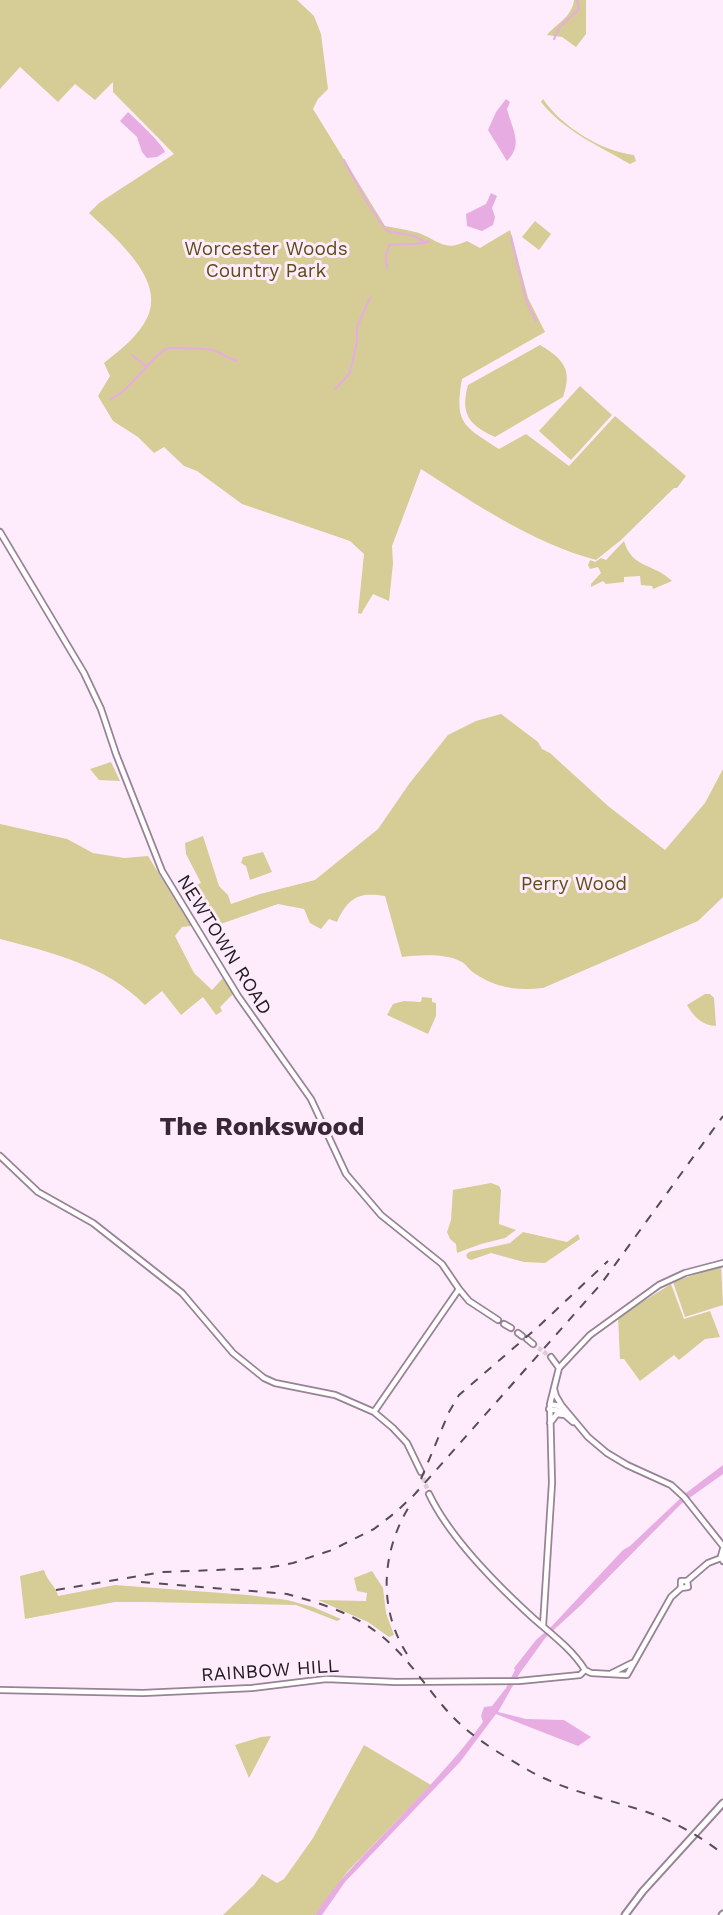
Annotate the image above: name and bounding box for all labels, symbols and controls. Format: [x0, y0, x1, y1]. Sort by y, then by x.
park label: Worcester Woods Country Park [184, 238, 348, 282]
street label: NEWTOWN ROAD [172, 871, 276, 1019]
park label: Perry Wood [521, 873, 627, 895]
district label: The Ronkswood [160, 1111, 364, 1143]
street label: RAINBOW HILL [200, 1655, 340, 1687]

